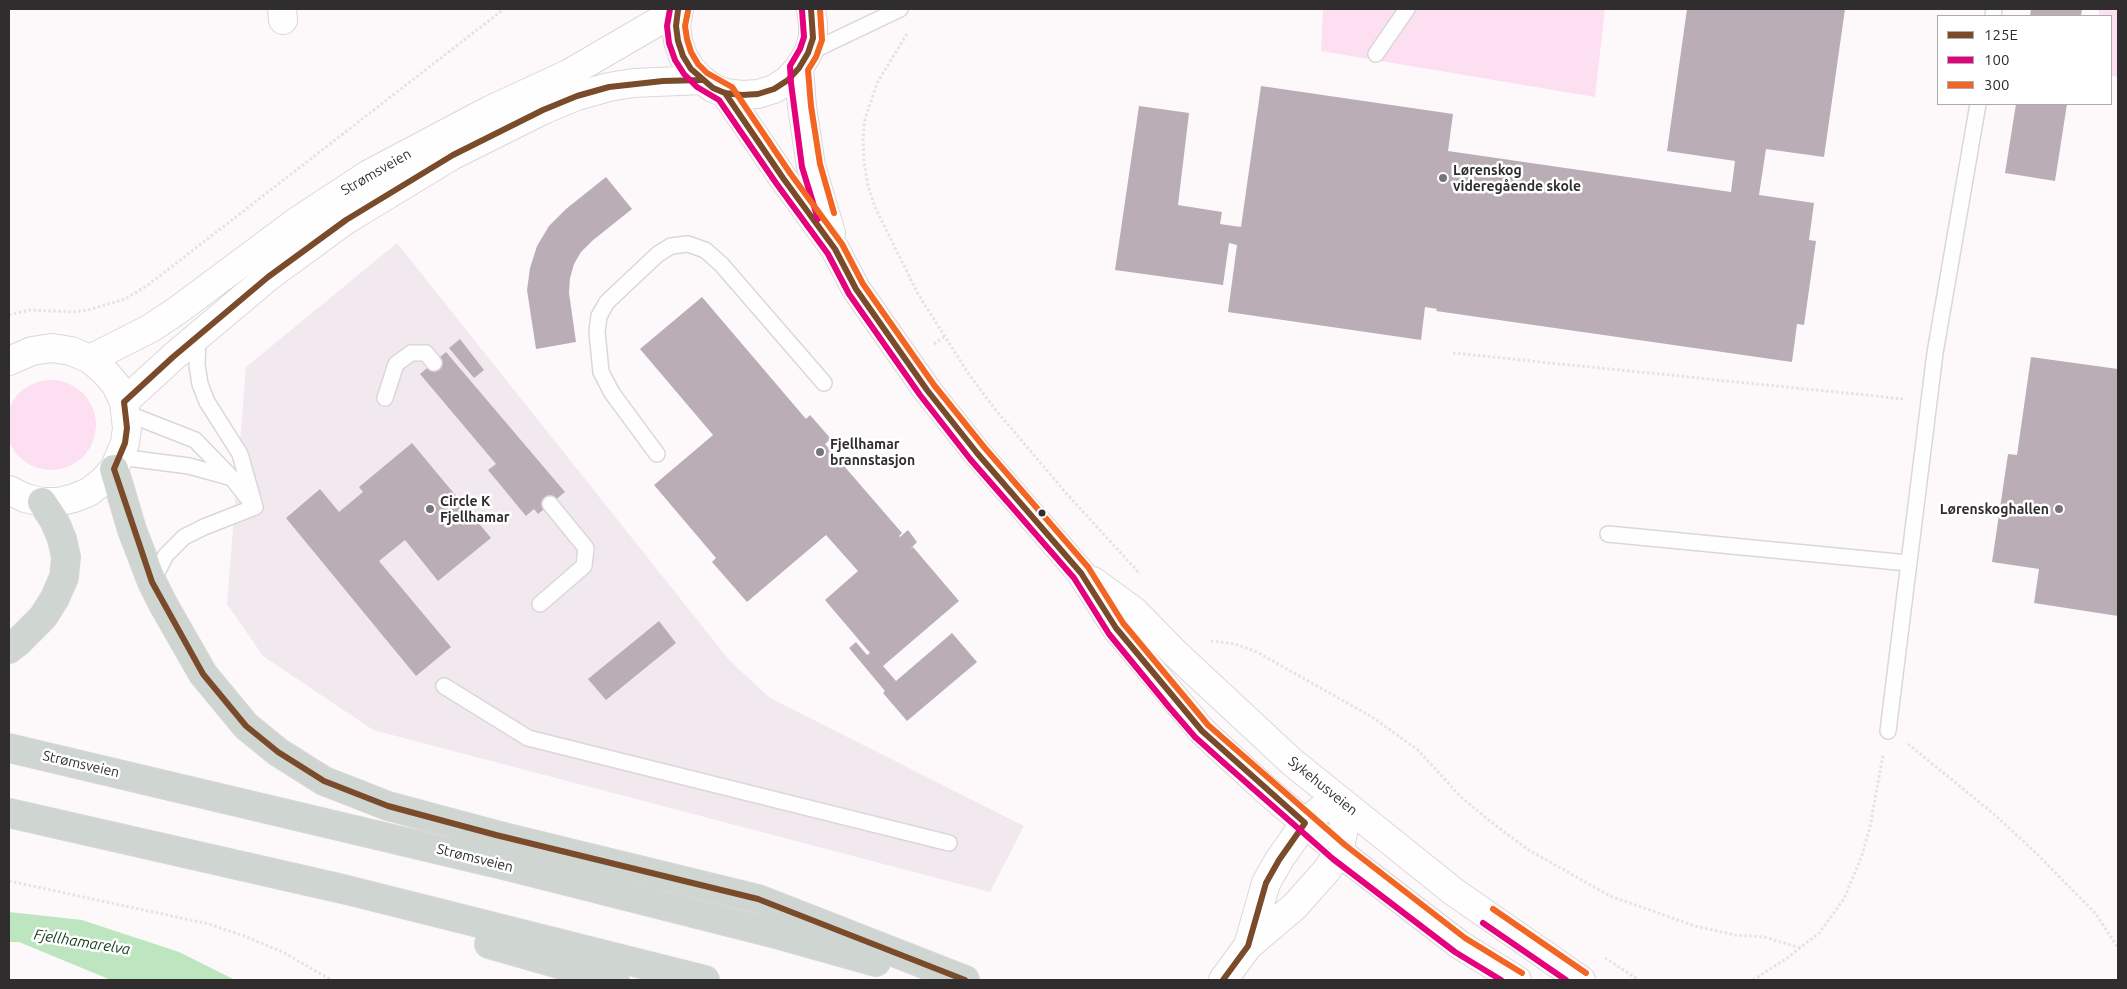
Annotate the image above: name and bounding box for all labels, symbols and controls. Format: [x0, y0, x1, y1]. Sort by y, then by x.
legend [1937, 15, 2112, 105]
text: 125E [1984, 26, 2018, 43]
text: 100 [1984, 51, 2009, 68]
text: 300 [1984, 76, 2009, 93]
street label: Strømsveien [338, 145, 414, 199]
place label: Lørenskog videregående skole [1453, 162, 1581, 194]
marker: Lørenskog videregående skole [1437, 172, 1449, 184]
place label: Fjellhamar brannstasjon [830, 436, 915, 468]
marker: Fjellhamar brannstasjon [814, 446, 826, 458]
place label: Circle K Fjellhamar [440, 493, 510, 526]
place label: Lørenskoghallen [1940, 501, 2049, 517]
marker: Circle K Fjellhamar [424, 503, 436, 515]
marker: Lørenskoghallen [2053, 503, 2065, 515]
unlabelled marker [1037, 508, 1047, 518]
street label: Strømsveien [41, 747, 121, 781]
street label: Sykehusveien [1285, 753, 1361, 819]
street label: Strømsveien [435, 840, 515, 876]
water label: Fjellhamarelva [33, 926, 131, 958]

